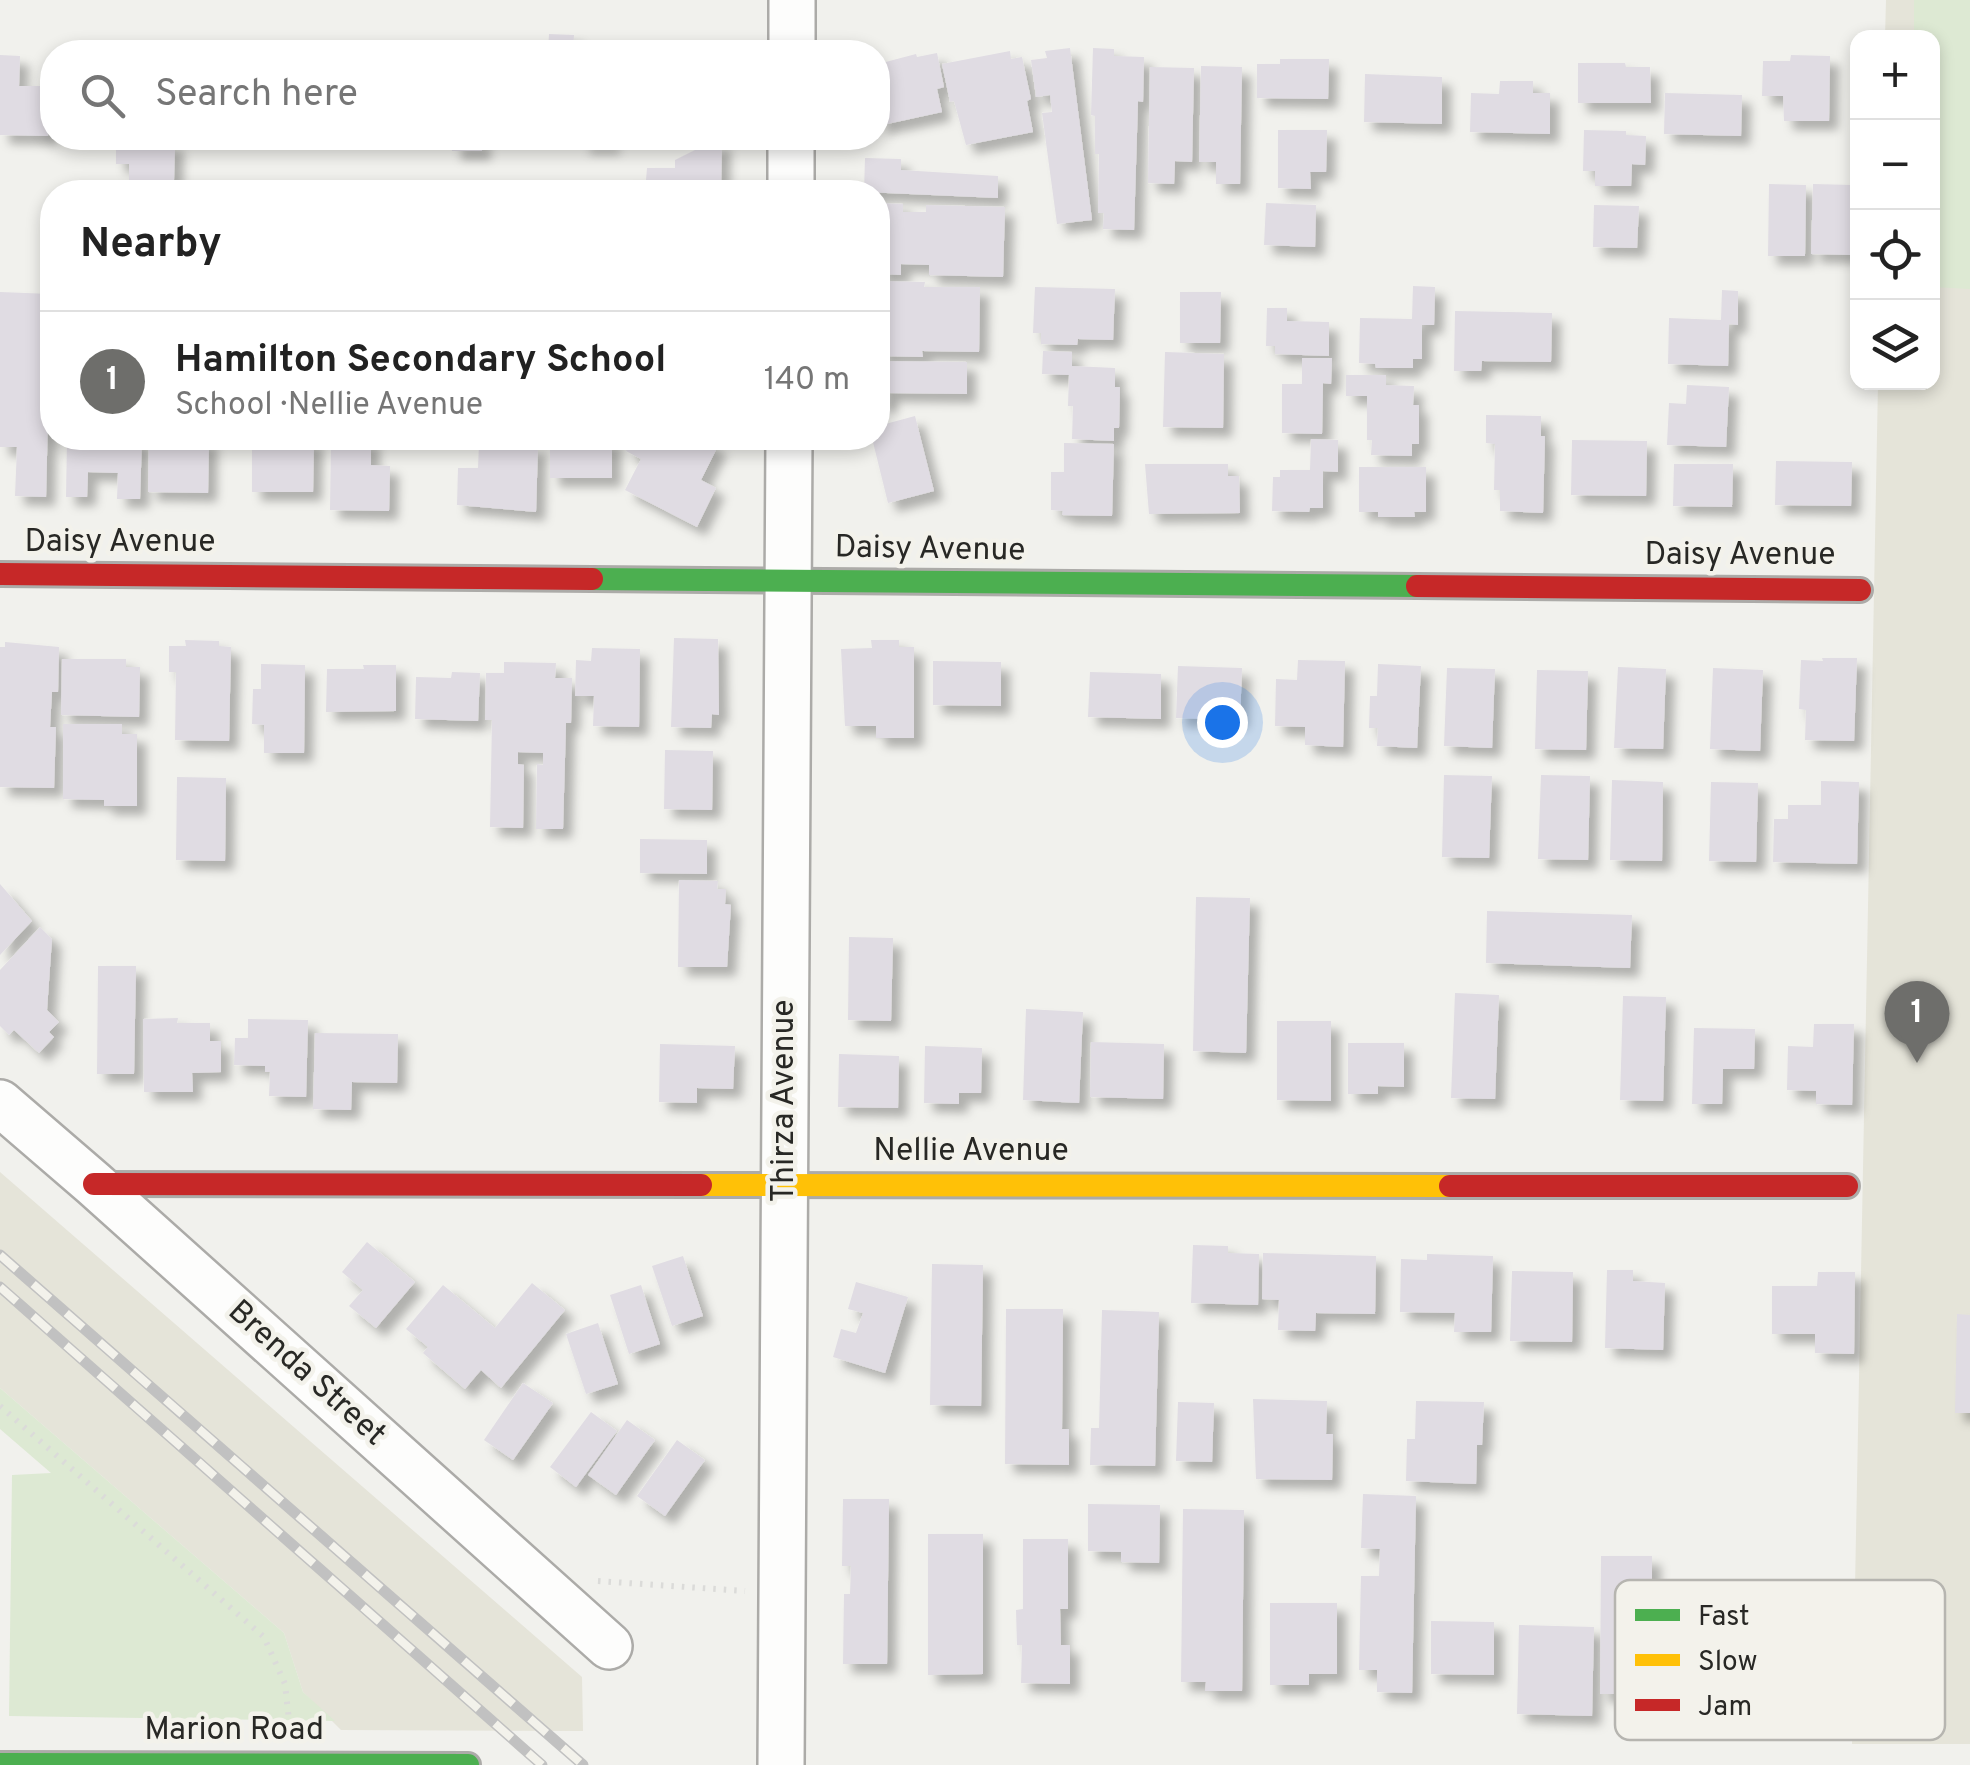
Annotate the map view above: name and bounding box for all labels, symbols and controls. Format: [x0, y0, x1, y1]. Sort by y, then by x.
map controls [1850, 30, 1940, 390]
button: + [1850, 30, 1940, 120]
search box [40, 40, 890, 150]
icon: search [75, 68, 130, 123]
text: Search here [155, 71, 358, 120]
button: − [1850, 120, 1940, 210]
button: locate [1850, 210, 1940, 300]
text: Nearby [80, 219, 222, 272]
button: layers [1850, 300, 1940, 390]
text: Hamilton Secondary School [175, 337, 666, 386]
text: 1 [106, 361, 119, 401]
text: 140 m [764, 361, 850, 401]
text: School · Nellie Avenue [175, 386, 483, 426]
street label: Daisy Avenue [25, 523, 215, 563]
street label: Daisy Avenue [834, 528, 1026, 572]
street label: Daisy Avenue [1645, 536, 1835, 576]
your location [1197, 697, 1248, 748]
pin: 1 [1884, 980, 1950, 1063]
street label: Thirza Avenue [765, 999, 805, 1203]
street label: Nellie Avenue [873, 1132, 1069, 1172]
street label: Brenda Street [219, 1293, 393, 1455]
legend [1615, 1580, 1945, 1740]
text: Fast [1698, 1600, 1750, 1636]
text: Slow [1698, 1645, 1757, 1681]
text: Jam [1698, 1690, 1752, 1726]
street label: Marion Road [144, 1711, 324, 1751]

